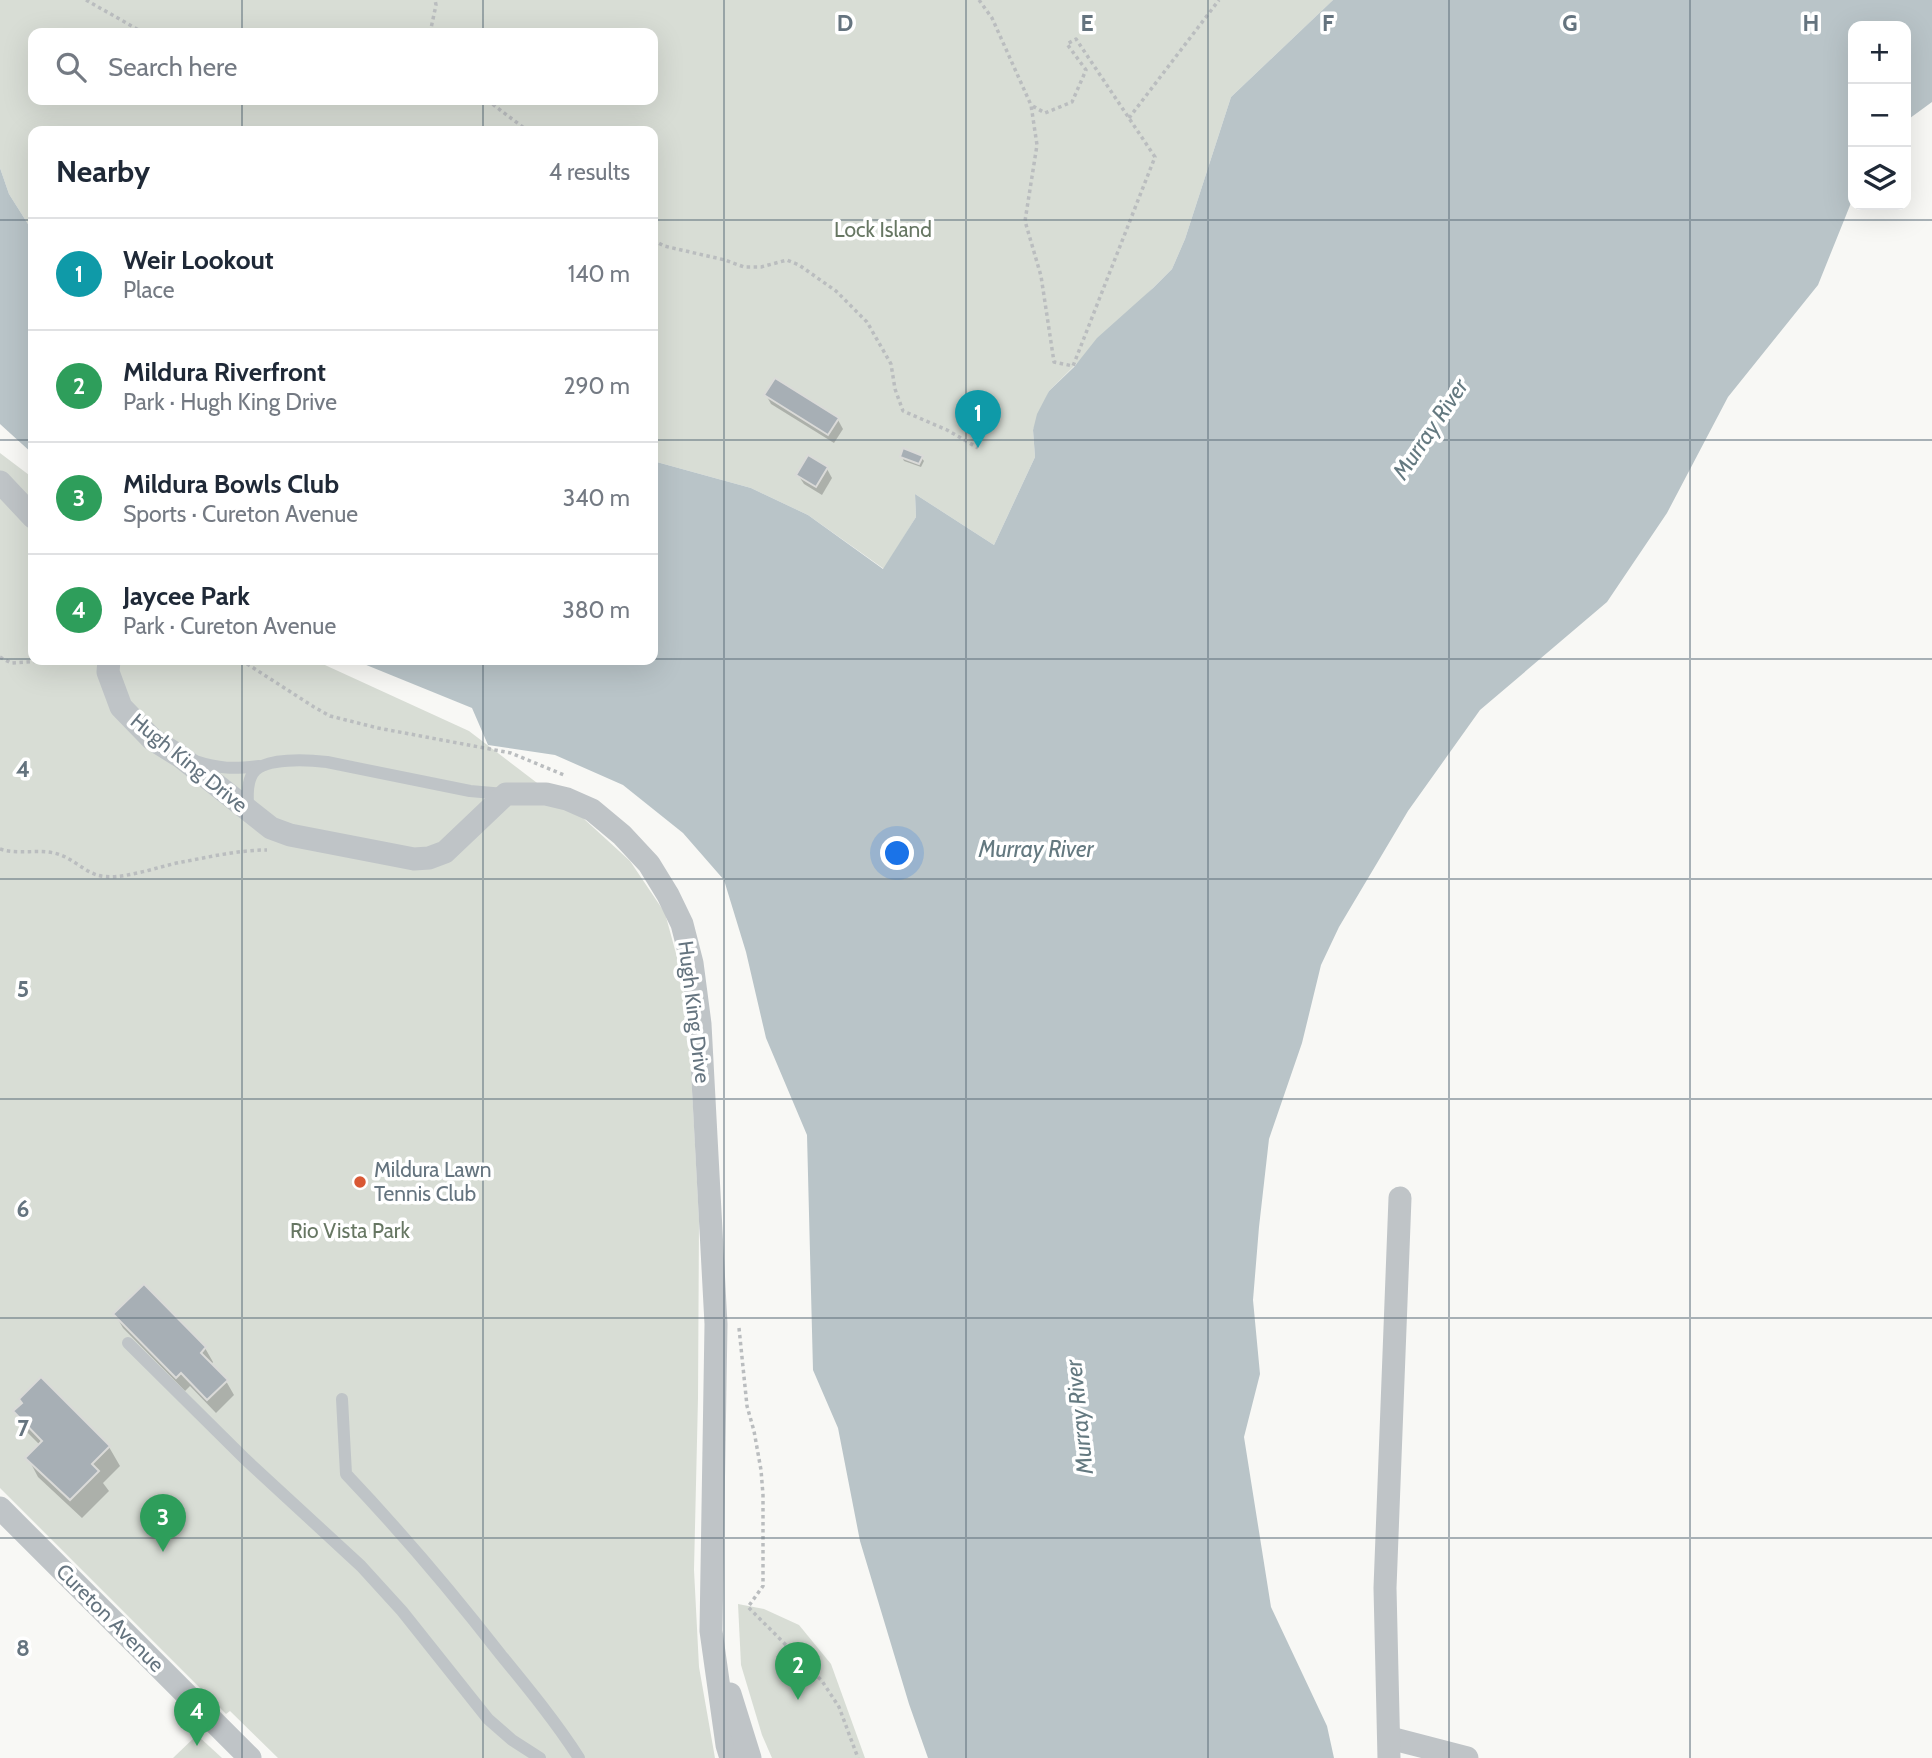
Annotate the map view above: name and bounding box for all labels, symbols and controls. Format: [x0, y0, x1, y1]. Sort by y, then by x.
text: D [837, 9, 853, 37]
text: E [1080, 9, 1094, 37]
text: F [1322, 9, 1334, 37]
text: G [1562, 9, 1578, 37]
text: H [1803, 9, 1819, 37]
map controls [1848, 21, 1911, 210]
button: + [1848, 21, 1911, 84]
search box [28, 28, 658, 105]
icon: search [52, 48, 90, 86]
text: Search here [108, 51, 237, 83]
button: − [1848, 84, 1911, 147]
button: layers [1848, 147, 1911, 210]
text: Nearby [56, 153, 150, 190]
text: 4 results [549, 158, 630, 186]
park label: Lock Island [834, 217, 932, 242]
text: Weir Lookout [123, 244, 274, 276]
text: 1 [75, 260, 83, 288]
text: 140 m [568, 260, 630, 288]
text: Place [123, 276, 175, 304]
text: Mildura Riverfront [123, 356, 326, 388]
text: 2 [73, 372, 85, 400]
text: 290 m [563, 372, 630, 400]
water label: Murray River [1386, 373, 1474, 485]
text: Park · Hugh King Drive [123, 388, 337, 416]
pin: 1 [955, 390, 1001, 448]
text: Mildura Bowls Club [123, 468, 339, 500]
text: 3 [73, 484, 85, 512]
text: 340 m [563, 484, 630, 512]
text: Sports · Cureton Avenue [123, 500, 358, 528]
text: Jaycee Park [123, 580, 250, 612]
text: 4 [72, 596, 86, 624]
text: 380 m [562, 596, 630, 624]
text: Park · Cureton Avenue [123, 612, 336, 640]
street label: Hugh King Drive [126, 708, 253, 817]
text: 4 [16, 755, 30, 783]
water label: Murray River [977, 835, 1095, 863]
your location [880, 836, 914, 870]
street label: Hugh King Drive [673, 939, 716, 1085]
text: 5 [17, 975, 29, 1003]
place label: Mildura Lawn Tennis Club [374, 1157, 491, 1206]
marker: Mildura Lawn Tennis Club [352, 1174, 368, 1190]
text: 6 [17, 1195, 29, 1223]
park label: Rio Vista Park [290, 1218, 411, 1243]
water label: Murray River [1059, 1357, 1099, 1477]
text: 7 [17, 1414, 29, 1442]
pin: 3 [140, 1494, 186, 1552]
street label: Cureton Avenue [51, 1558, 170, 1677]
text: 8 [16, 1634, 30, 1662]
pin: 2 [775, 1642, 821, 1700]
pin: 4 [174, 1688, 220, 1746]

